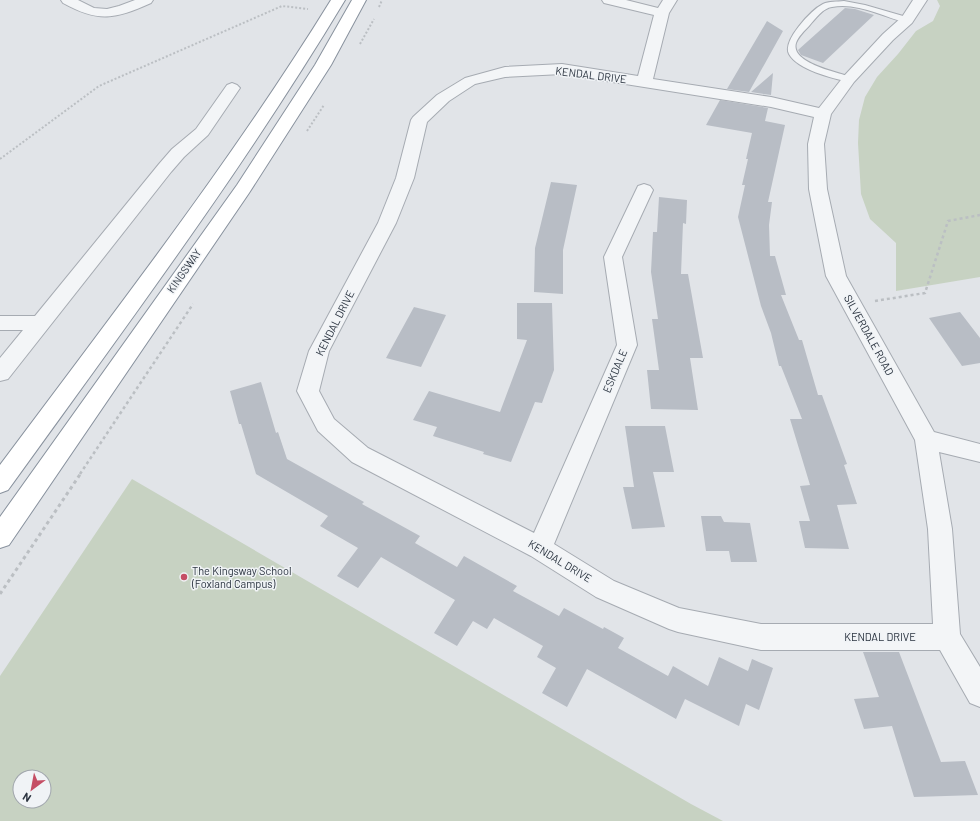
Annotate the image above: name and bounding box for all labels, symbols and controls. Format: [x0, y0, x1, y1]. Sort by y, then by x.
street label: KENDAL DRIVE [555, 64, 628, 85]
street label: KINGSWAY [164, 246, 203, 295]
street label: KENDAL DRIVE [312, 288, 357, 358]
street label: SILVERDALE ROAD [842, 292, 897, 378]
street label: ESKDALE [600, 347, 630, 394]
street label: KENDAL DRIVE [526, 537, 595, 585]
place label: The Kingsway School (Foxland Campus) [191, 564, 292, 590]
marker: The Kingsway School (Foxland Campus) [179, 572, 189, 582]
street label: KENDAL DRIVE [844, 630, 916, 643]
north arrow [12, 769, 52, 809]
text: N [20, 790, 33, 805]

